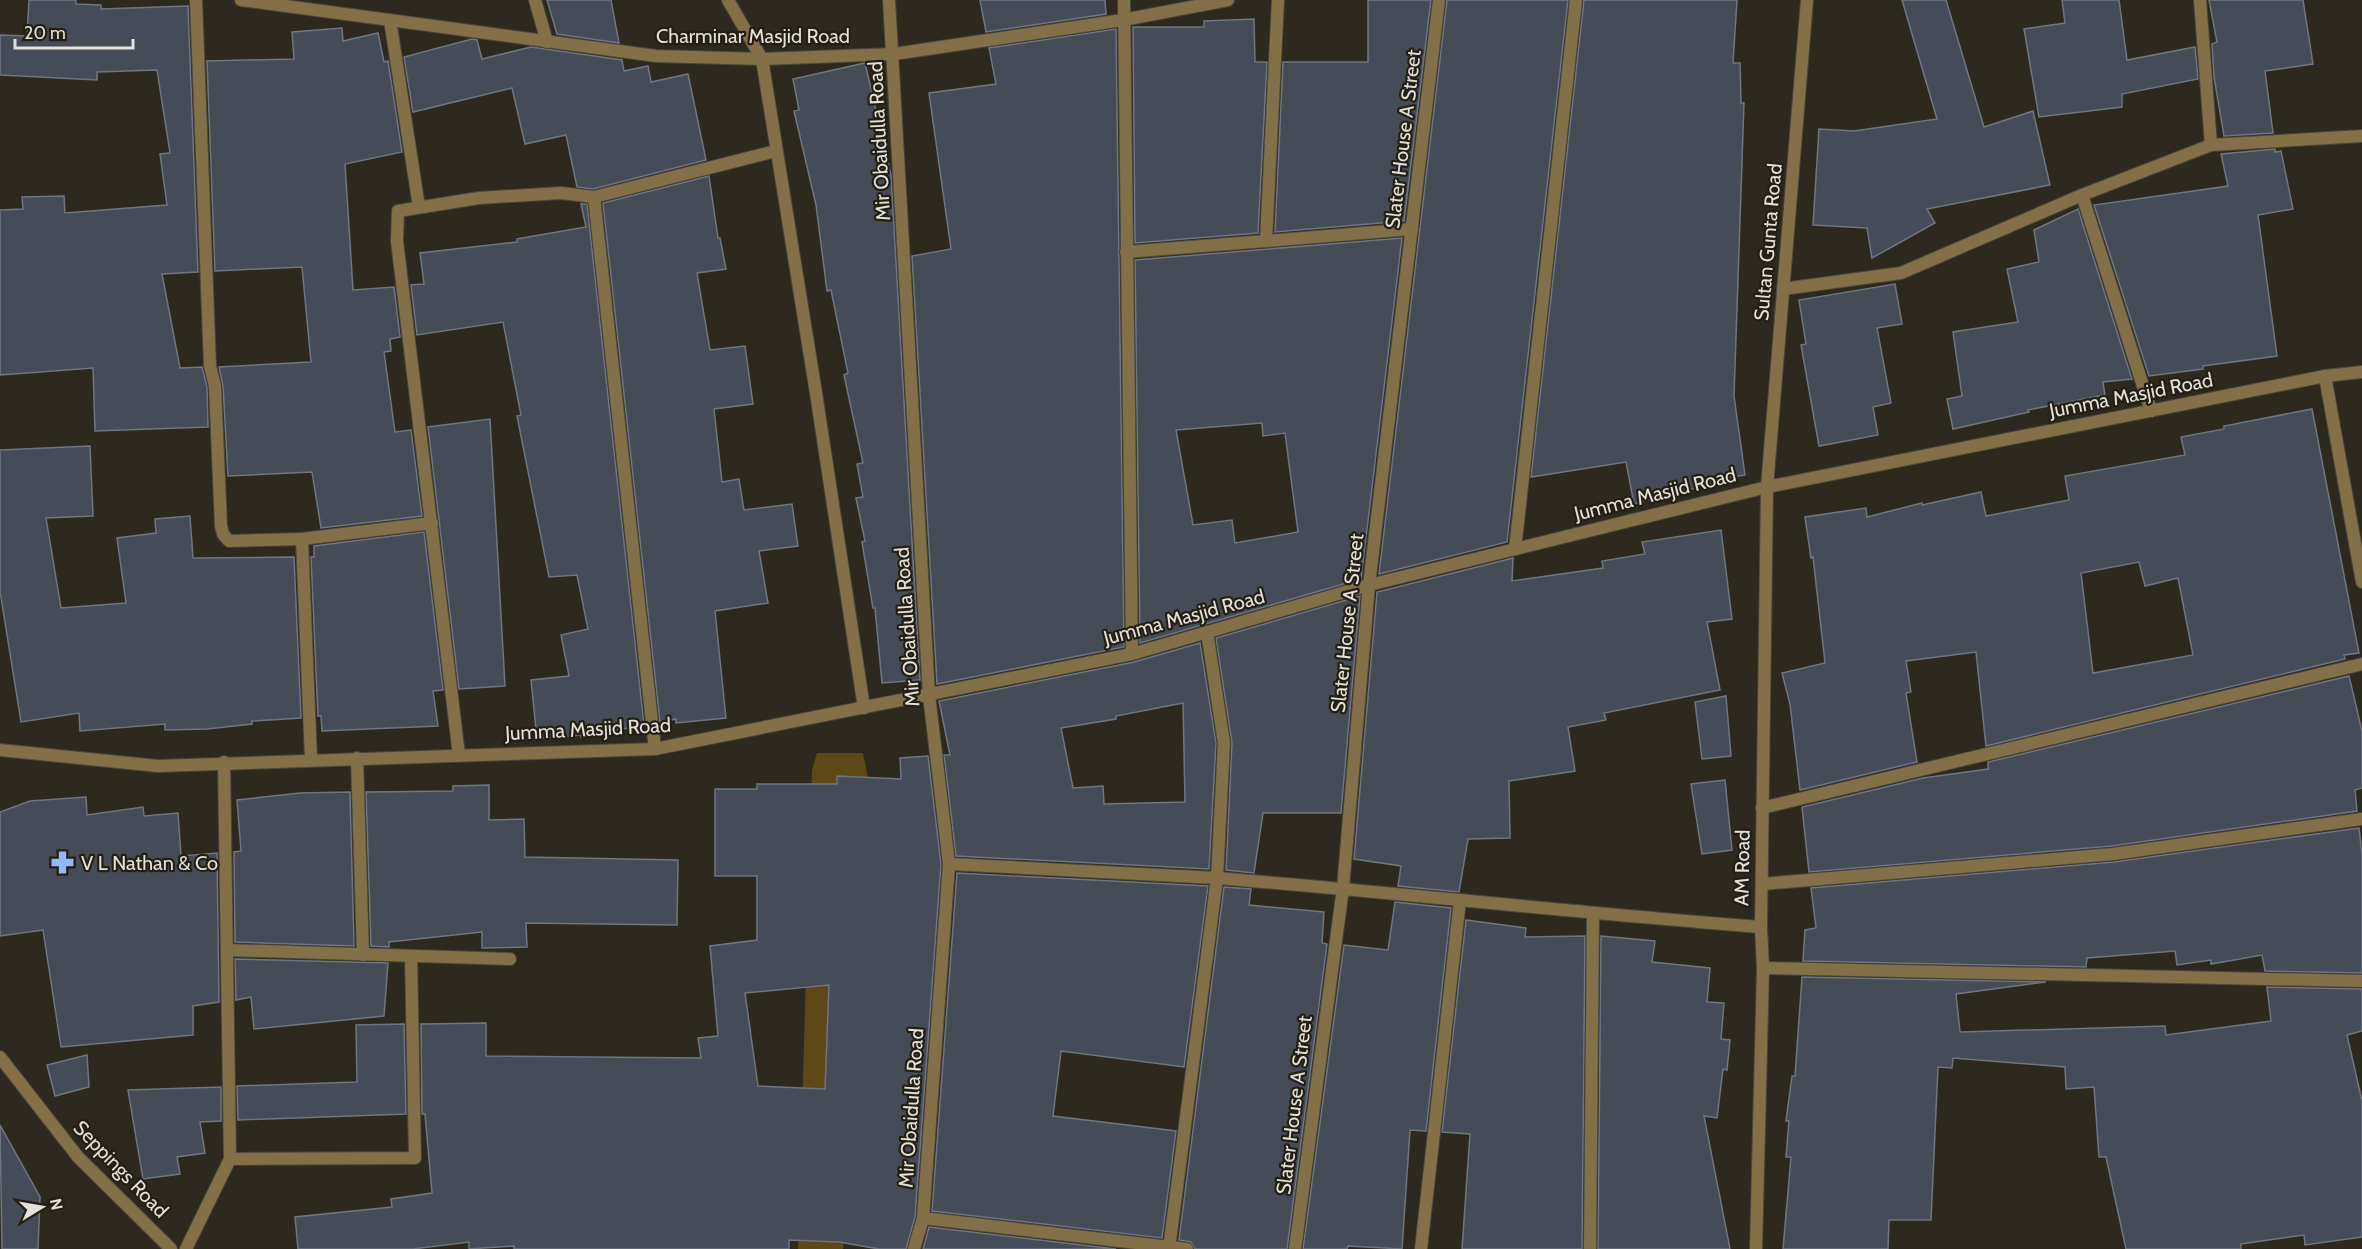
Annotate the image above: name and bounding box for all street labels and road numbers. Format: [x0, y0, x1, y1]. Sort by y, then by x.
street label: Charminar Masjid Road [656, 24, 850, 48]
street label: Slater House A Street [1380, 48, 1426, 230]
street label: Mir Obaidulla Road [863, 61, 895, 221]
street label: Sultan Gunta Road [1749, 162, 1787, 322]
street label: Jumma Masjid Road [2046, 367, 2215, 423]
street label: Jumma Masjid Road [1571, 462, 1738, 526]
street label: Slater House A Street [1326, 532, 1368, 714]
street label: Mir Obaidulla Road [889, 546, 925, 708]
street label: Jumma Masjid Road [1100, 584, 1267, 650]
street label: Jumma Masjid Road [503, 713, 672, 745]
street label: AM Road [1729, 830, 1755, 906]
street label: Slater House A Street [1271, 1014, 1317, 1196]
street label: Mir Obaidulla Road [893, 1027, 929, 1189]
street label: Seppings Road [69, 1115, 173, 1223]

